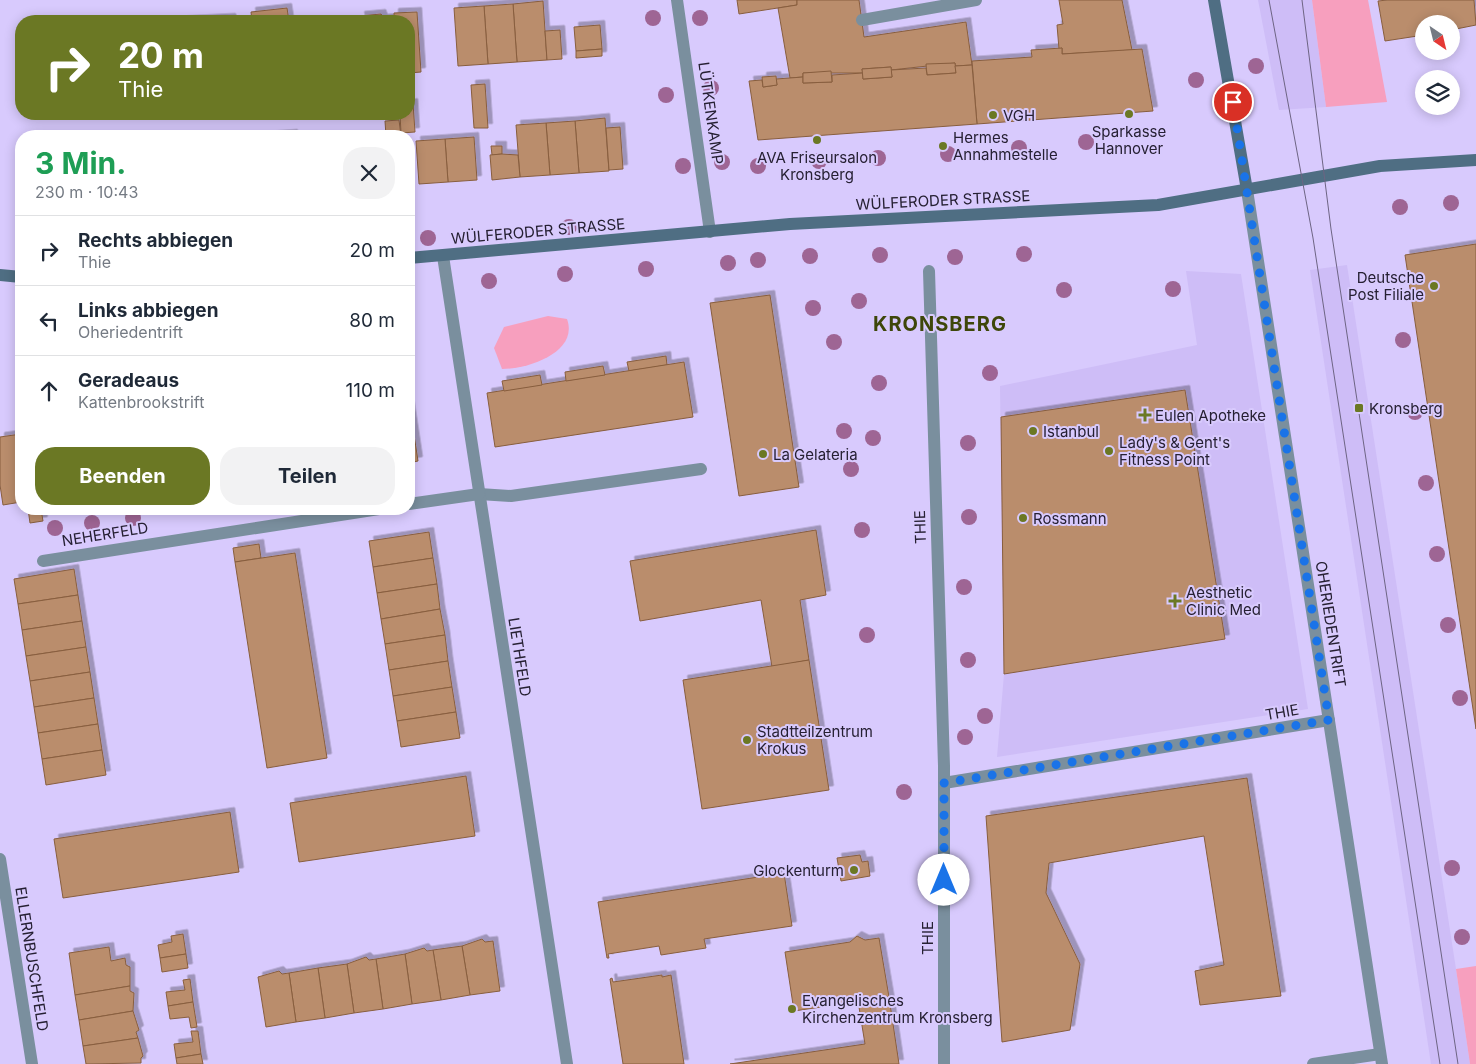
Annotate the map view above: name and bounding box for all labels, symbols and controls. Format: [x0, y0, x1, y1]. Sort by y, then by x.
north arrow [1415, 15, 1460, 60]
map controls [1415, 15, 1460, 115]
text: 20 m [118, 34, 204, 76]
icon: right [35, 35, 100, 100]
street label: LÜTKENKAMP [694, 61, 728, 165]
button: layers [1415, 70, 1460, 115]
text: Thie [118, 76, 163, 102]
pin [1212, 81, 1254, 123]
icon: arrive [1219, 88, 1247, 116]
place label: VGH [1003, 106, 1035, 125]
marker: Sparkasse Hannover [1123, 108, 1135, 120]
marker: VGH [987, 109, 999, 121]
place label: Sparkasse Hannover [1092, 122, 1166, 158]
place label: Hermes Annahmestelle [953, 128, 1058, 164]
marker: AVA Friseursalon Kronsberg [811, 134, 823, 146]
marker: Hermes Annahmestelle [937, 140, 949, 152]
text: 3 Min. [35, 145, 126, 181]
button: close [343, 147, 395, 199]
place label: AVA Friseursalon Kronsberg [757, 148, 877, 184]
text: 230 m · 10:43 [35, 182, 138, 202]
street label: WÜLFERODER STRASSE [855, 186, 1031, 214]
street label: WÜLFERODER STRASSE [450, 214, 626, 248]
text: Rechts abbiegen [78, 229, 233, 252]
icon: right [35, 237, 63, 265]
text: 20 m [349, 239, 395, 262]
text: Thie [78, 252, 111, 272]
place label: Deutsche Post Filiale [1348, 268, 1424, 304]
marker: Deutsche Post Filiale [1428, 280, 1440, 292]
text: Links abbiegen [78, 299, 219, 322]
icon: left [35, 307, 63, 335]
text: 80 m [349, 309, 395, 332]
district label: KRONSBERG [873, 312, 1007, 336]
text: Oheriedentrift [78, 322, 183, 342]
text: Geradeaus [78, 369, 179, 392]
icon: ahead [35, 377, 63, 405]
text: 110 m [346, 379, 395, 402]
text: Kattenbrookstrift [78, 392, 204, 412]
place label: Kronsberg [1369, 399, 1443, 418]
marker: Kronsberg [1353, 402, 1365, 414]
place label: Eulen Apotheke [1155, 406, 1266, 425]
marker: Eulen Apotheke [1139, 409, 1151, 421]
place label: Istanbul [1043, 422, 1099, 441]
marker: Istanbul [1027, 425, 1039, 437]
place label: Lady's & Gent's Fitness Point [1119, 433, 1230, 469]
place label: La Gelateria [773, 445, 858, 464]
marker: Lady's & Gent's Fitness Point [1103, 445, 1115, 457]
button: Beenden [35, 447, 210, 505]
button: Teilen [220, 447, 395, 505]
marker: La Gelateria [757, 448, 769, 460]
place label: Rossmann [1033, 509, 1107, 528]
street label: THIE [910, 510, 930, 544]
marker: Rossmann [1017, 512, 1029, 524]
street label: NEHERFELD [60, 518, 150, 550]
street label: OHERIEDENTRIFT [1312, 560, 1350, 688]
place label: Aesthetic Clinic Med [1186, 583, 1261, 619]
marker: Aesthetic Clinic Med [1168, 594, 1182, 608]
street label: LIETHFELD [504, 616, 536, 698]
street label: THIE [1264, 700, 1300, 724]
place label: Stadtteilzentrum Krokus [757, 722, 873, 758]
marker: Stadtteilzentrum Krokus [741, 734, 753, 746]
position arrow [917, 853, 969, 905]
place label: Glockenturm [753, 861, 844, 880]
marker: Glockenturm [848, 864, 860, 876]
street label: ELLERNBUSCHFELD [11, 885, 53, 1033]
street label: THIE [918, 921, 937, 955]
place label: Evangelisches Kirchenzentrum Kronsberg [802, 991, 993, 1027]
marker: Evangelisches Kirchenzentrum Kronsberg [786, 1003, 798, 1015]

